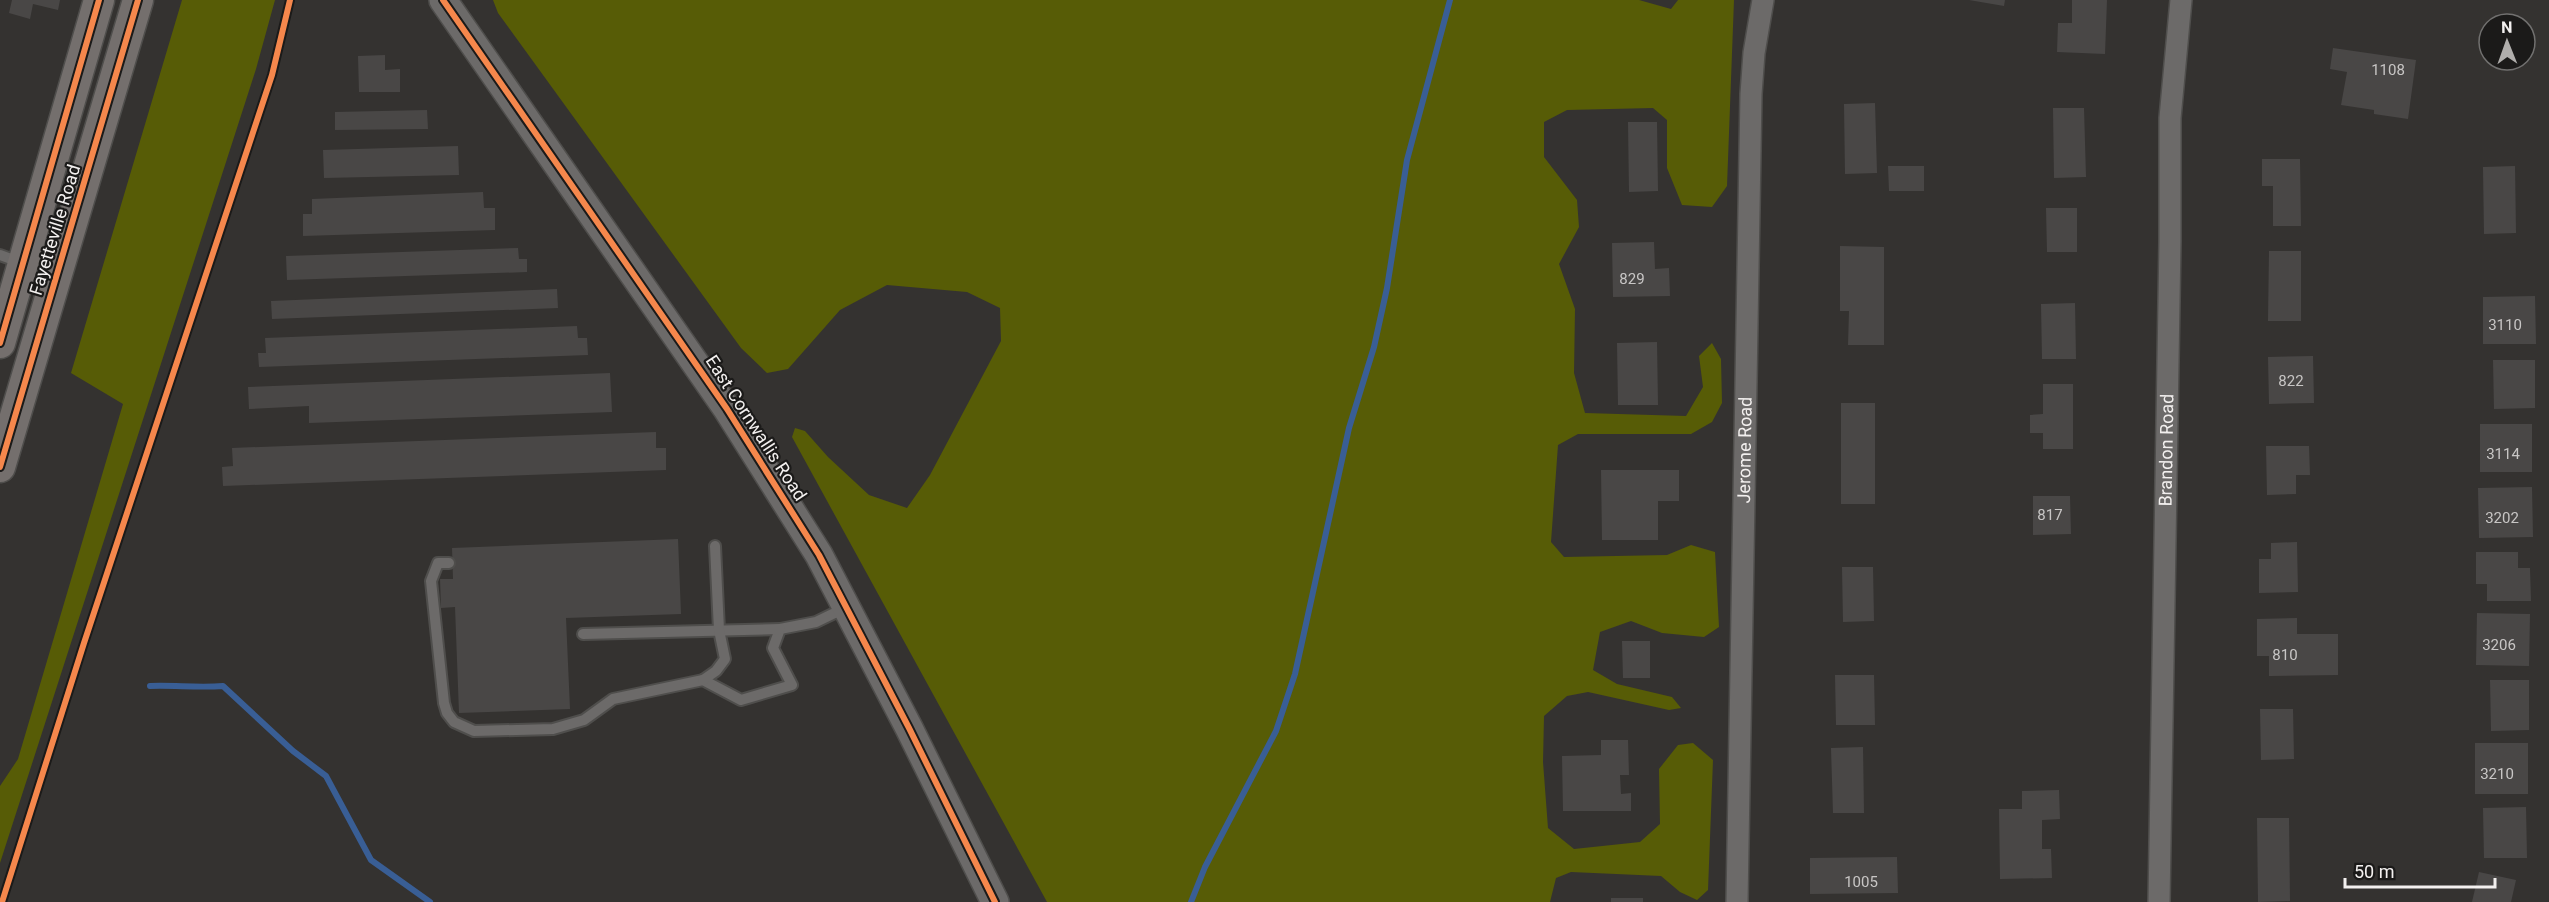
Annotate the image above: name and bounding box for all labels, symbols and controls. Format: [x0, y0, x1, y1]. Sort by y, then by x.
north arrow [2477, 12, 2537, 72]
text: N [2501, 18, 2513, 37]
house number: 1108 [2371, 61, 2405, 79]
street label: Fayetteville Road [25, 162, 84, 298]
house number: 829 [1619, 270, 1645, 288]
house number: 3110 [2488, 316, 2522, 334]
street label: East Cornwallis Road [702, 351, 811, 504]
house number: 822 [2278, 372, 2304, 390]
street label: Brandon Road [2155, 393, 2177, 507]
street label: Jerome Road [1733, 396, 1756, 504]
house number: 3114 [2486, 445, 2520, 463]
house number: 817 [2037, 506, 2063, 524]
house number: 3202 [2485, 509, 2519, 527]
house number: 3206 [2482, 636, 2516, 654]
house number: 810 [2272, 646, 2298, 664]
house number: 3210 [2480, 765, 2514, 783]
scale bar [2345, 851, 2495, 889]
text: 50 m [2354, 861, 2394, 882]
house number: 1005 [1844, 873, 1878, 891]

